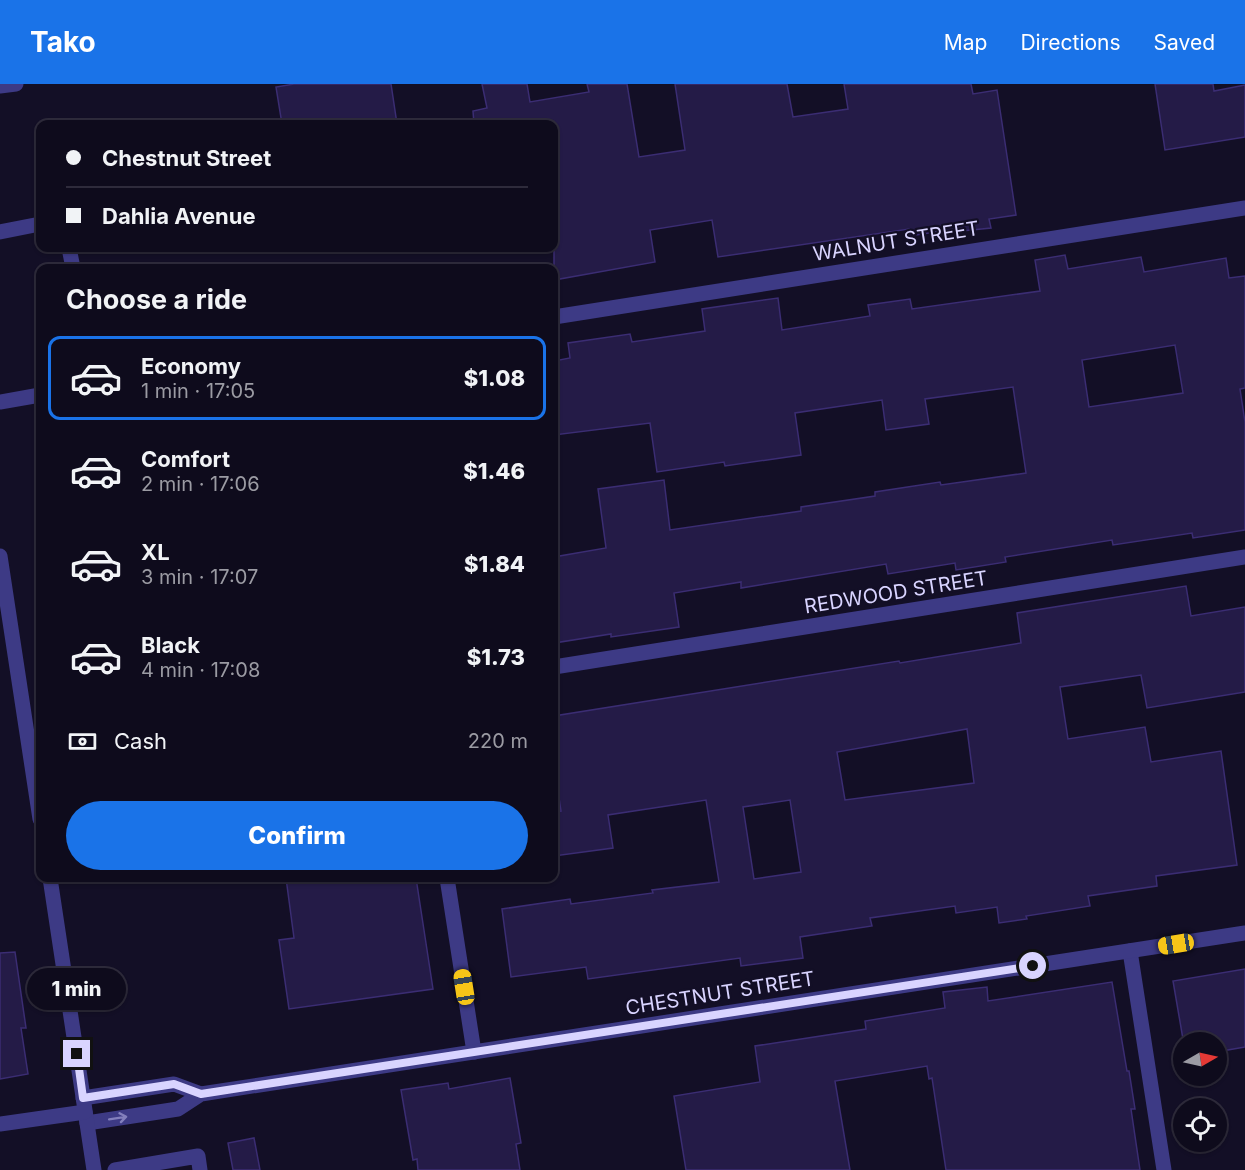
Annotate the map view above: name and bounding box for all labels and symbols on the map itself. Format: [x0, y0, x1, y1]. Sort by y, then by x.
street label: WALNUT STREET [811, 216, 981, 266]
street label: REDWOOD STREET [803, 566, 989, 618]
car [1157, 932, 1195, 956]
route start [1019, 952, 1046, 979]
street label: CHESTNUT STREET [624, 966, 816, 1020]
callout: 1 min [28, 967, 127, 1009]
car [452, 968, 476, 1006]
north arrow [1173, 1032, 1227, 1086]
route end [63, 1040, 90, 1067]
one-way arrow [108, 1113, 127, 1124]

